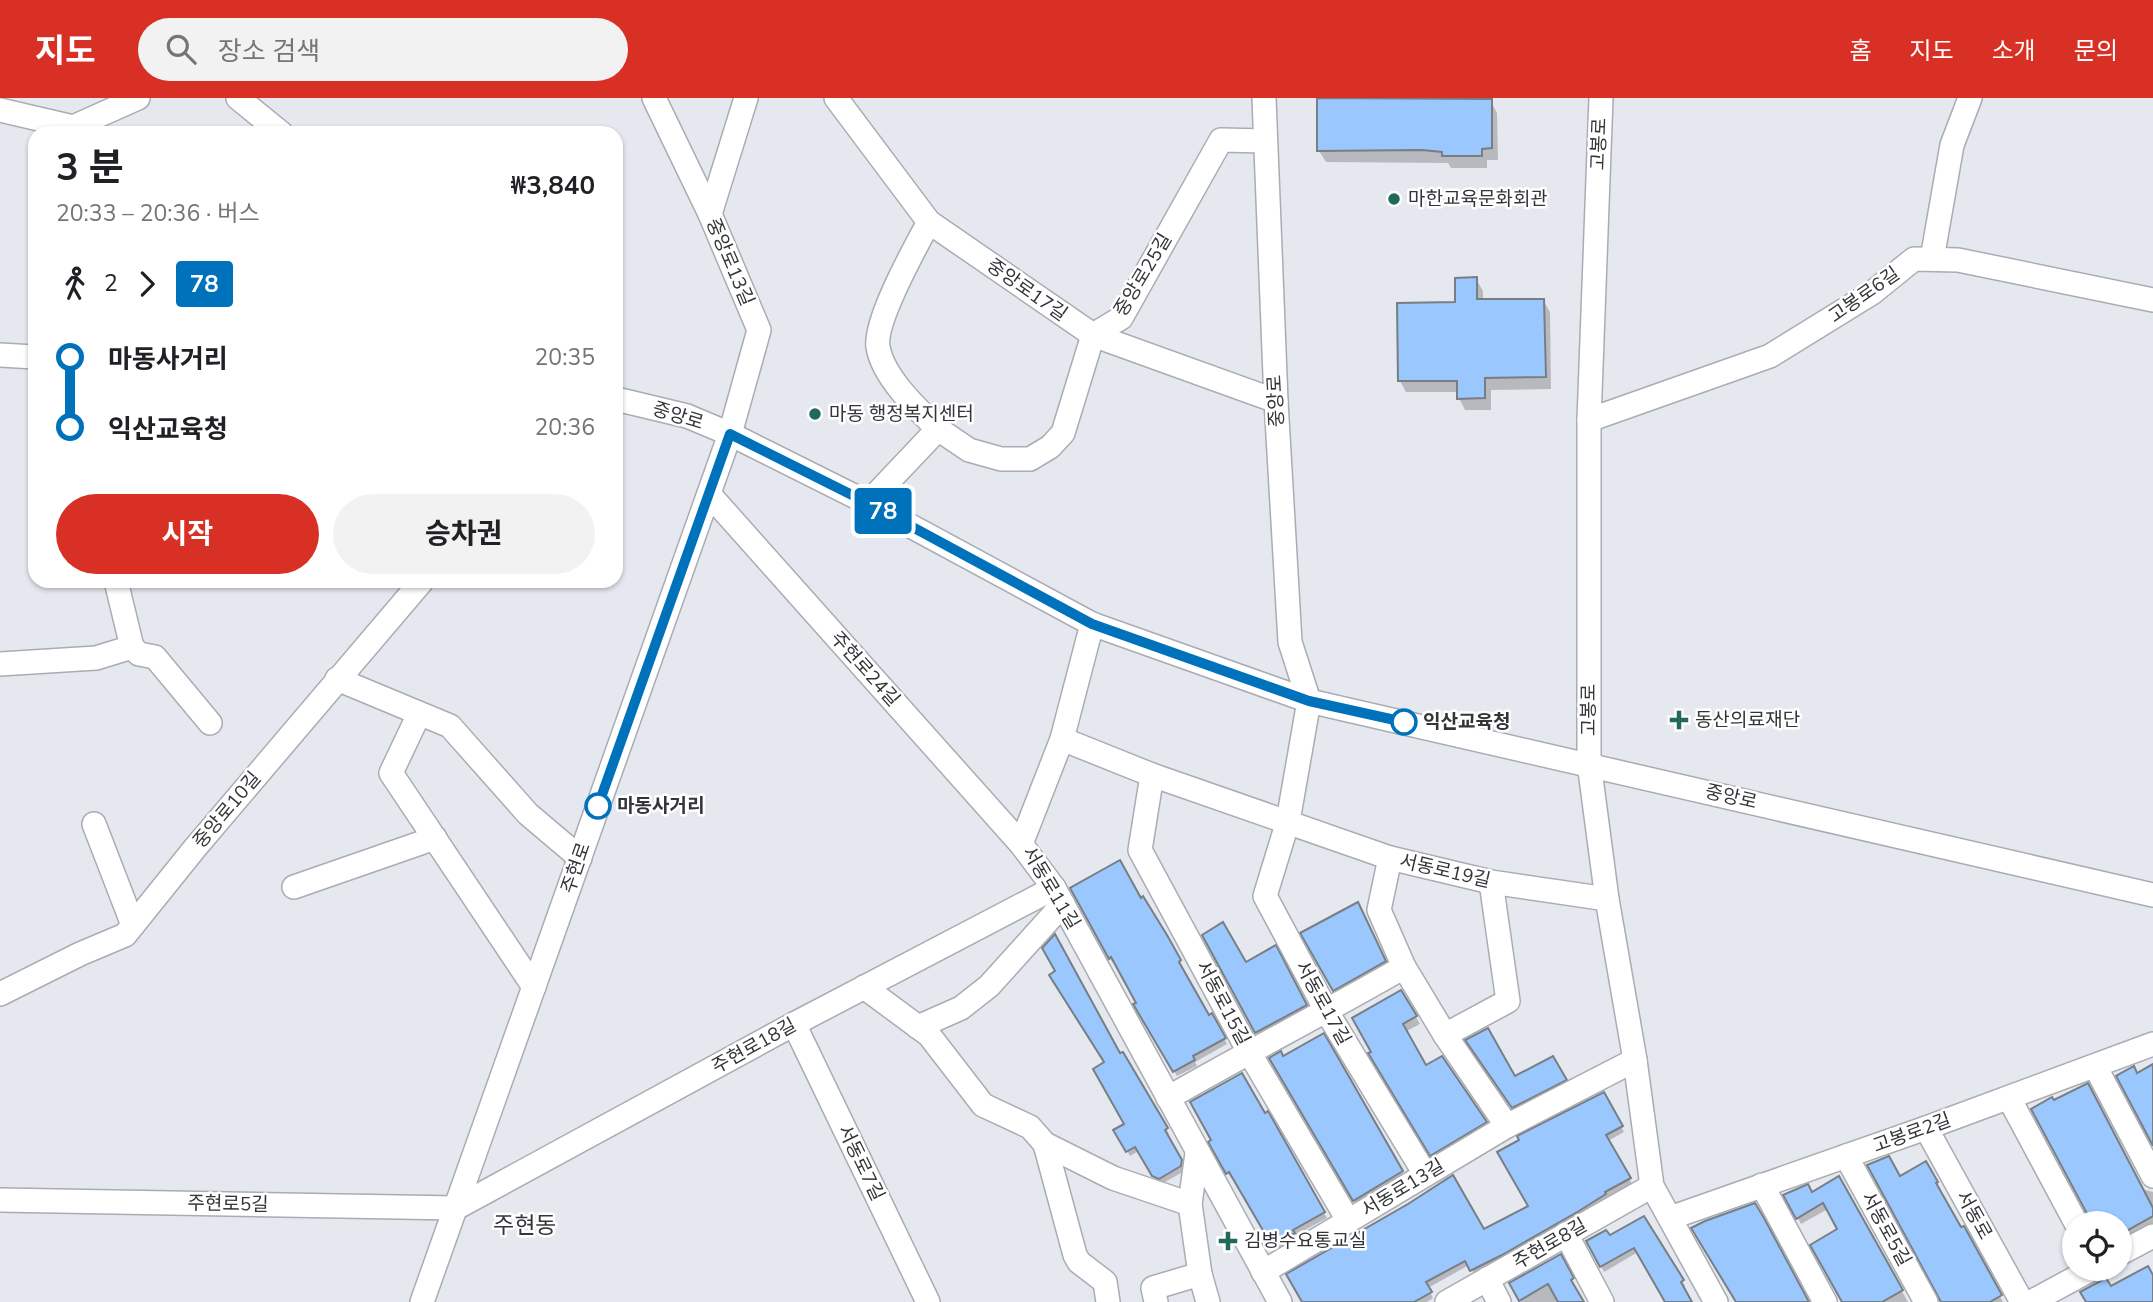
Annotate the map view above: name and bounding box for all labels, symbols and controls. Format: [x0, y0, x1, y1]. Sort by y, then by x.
search box [138, 18, 628, 81]
text: 지도 [35, 29, 96, 74]
icon: search [162, 30, 200, 68]
text: 장소 검색 [218, 34, 320, 69]
text: 홈 [1849, 35, 1871, 67]
text: 지도 [1909, 35, 1954, 67]
text: 소개 [1992, 35, 2036, 67]
text: 문의 [2074, 35, 2118, 67]
street label: 고봉로 [1585, 117, 1613, 171]
text: 3 분 [56, 142, 124, 193]
text: ₩3,840 [511, 168, 595, 203]
place label: 마한교육문화회관 [1408, 186, 1548, 212]
marker: 마한교육문화회관 [1386, 191, 1402, 207]
text: 20:33 – 20:36 · 버스 [56, 198, 260, 229]
street label: 중앙로13길 [700, 214, 760, 310]
street label: 중앙로25길 [1108, 229, 1178, 321]
street label: 중앙로17길 [982, 253, 1072, 327]
street label: 고봉로6길 [1823, 261, 1905, 329]
icon: walk [56, 265, 94, 303]
icon: forward [128, 265, 166, 303]
text: 2 [104, 268, 118, 299]
text: 78 [190, 268, 219, 300]
text: 마동사거리 [108, 342, 228, 377]
text: 20:35 [535, 342, 595, 373]
street label: 중앙로 [1262, 374, 1290, 428]
street label: 중앙로 [649, 396, 707, 436]
place label: 마동 행정복지센터 [829, 401, 974, 427]
marker: 마동 행정복지센터 [807, 406, 823, 422]
text: 익산교육청 [108, 412, 228, 447]
text: 20:36 [535, 412, 595, 443]
line badge: 78 [852, 488, 914, 534]
button: 시작 [56, 494, 319, 574]
button: 승차권 [333, 494, 595, 574]
text: 78 [869, 495, 897, 527]
street label: 주현로24길 [824, 626, 906, 712]
street label: 고봉로 [1576, 684, 1602, 736]
place label: 동산의료재단 [1695, 707, 1800, 733]
marker: 익산교육청 [1391, 709, 1417, 735]
place label: 익산교육청 [1423, 709, 1510, 735]
marker: 동산의료재단 [1669, 710, 1689, 730]
street label: 중앙로10길 [187, 766, 267, 854]
street label: 중앙로 [1703, 778, 1759, 816]
marker: 마동사거리 [585, 793, 611, 819]
place label: 마동사거리 [617, 793, 704, 819]
street label: 주현로 [555, 839, 597, 897]
street label: 서동로11길 [1016, 842, 1086, 934]
street label: 서동로19길 [1397, 848, 1493, 894]
street label: 서동로15길 [1190, 956, 1256, 1050]
street label: 서동로17길 [1289, 956, 1357, 1050]
street label: 주현로18길 [707, 1012, 801, 1080]
street label: 고봉로2길 [1869, 1107, 1955, 1159]
street label: 서동로7길 [831, 1121, 891, 1205]
street label: 서동로13길 [1357, 1153, 1449, 1223]
street label: 서동로 [1950, 1186, 1998, 1244]
street label: 서동로5길 [1855, 1187, 1917, 1271]
street label: 주현로5길 [187, 1190, 269, 1218]
district label: 주현동 [493, 1210, 557, 1241]
map controls [2062, 1211, 2132, 1281]
button: locate [2062, 1211, 2132, 1281]
street label: 주현로8길 [1508, 1212, 1592, 1276]
place label: 김병수요통교실 [1244, 1228, 1366, 1254]
marker: 김병수요통교실 [1218, 1231, 1238, 1251]

